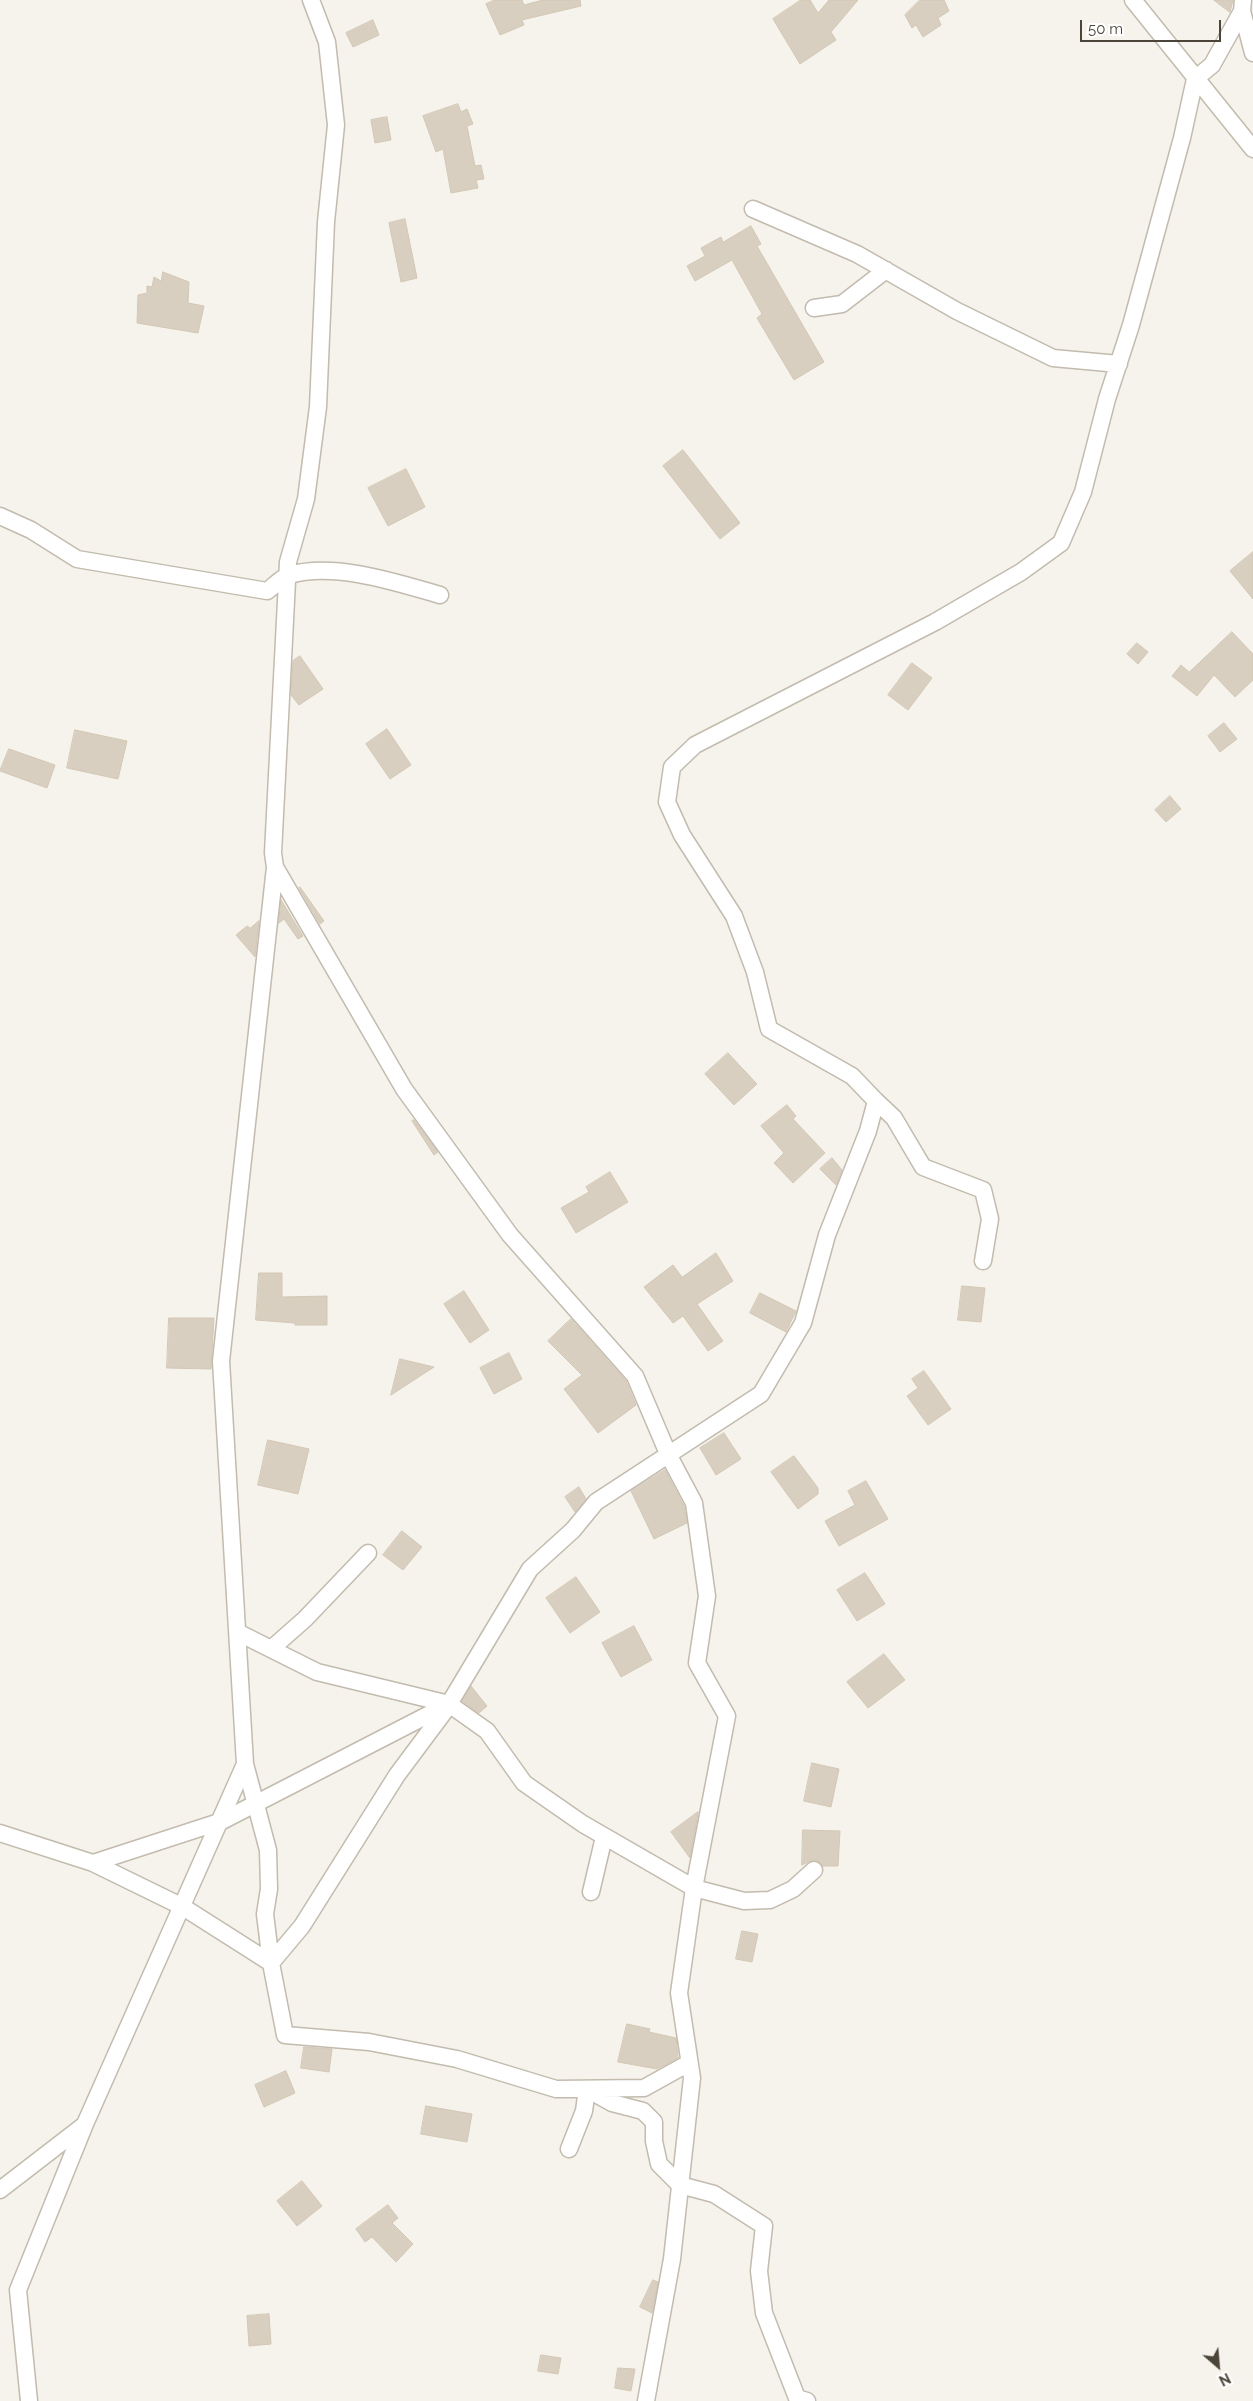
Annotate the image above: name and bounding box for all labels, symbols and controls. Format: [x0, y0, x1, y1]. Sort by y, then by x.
scale bar [1083, 10, 1224, 42]
text: 50 m [1088, 20, 1123, 38]
north arrow [1193, 2341, 1243, 2391]
text: N [1216, 2370, 1233, 2389]

